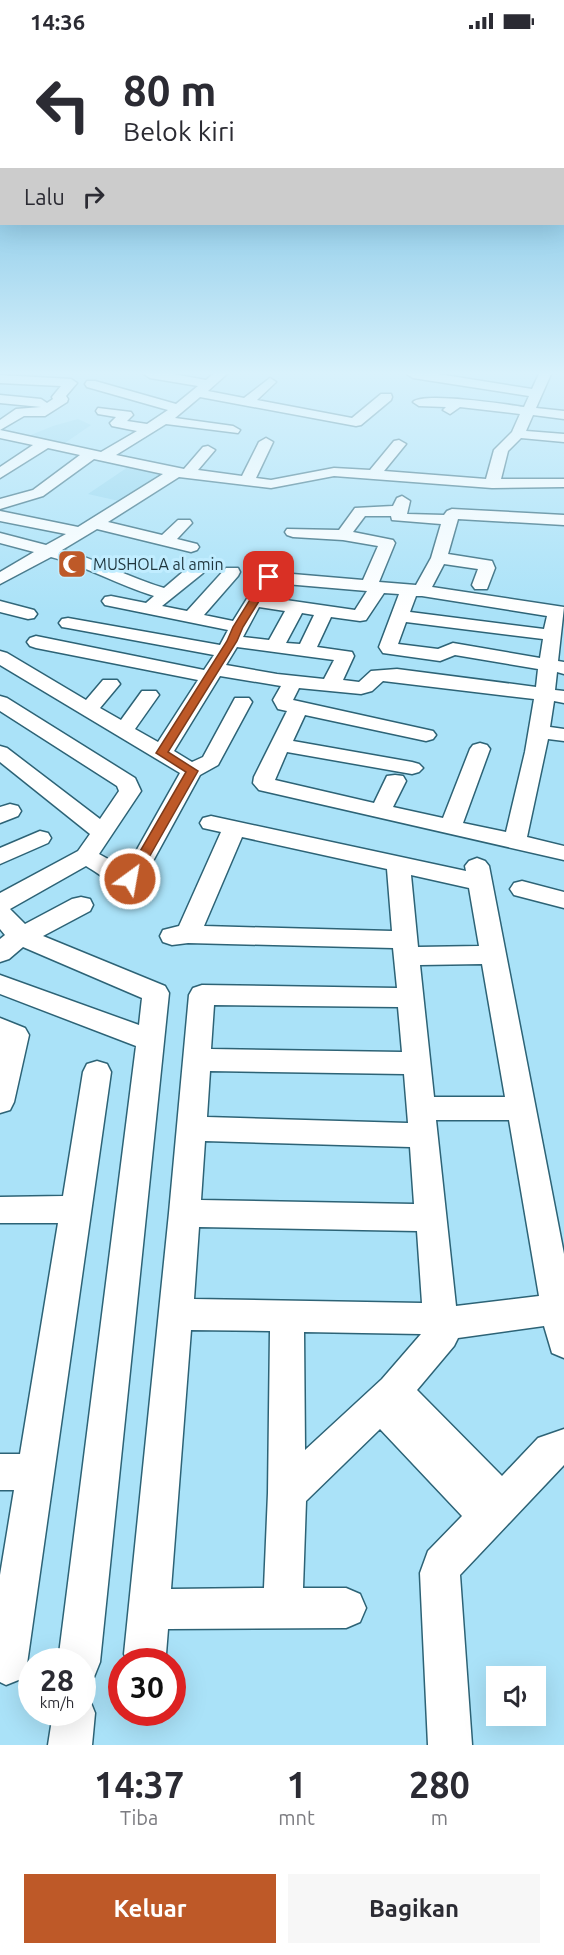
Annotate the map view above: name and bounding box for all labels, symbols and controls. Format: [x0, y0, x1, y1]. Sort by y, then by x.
text: 14:36 [30, 9, 85, 34]
icon: left [24, 66, 102, 144]
text: 80 m [123, 67, 217, 114]
text: Belok kiri [123, 116, 235, 146]
icon: right [77, 180, 110, 213]
text: Lalu [24, 184, 65, 209]
mosque icon: MUSHOLA al amin [56, 548, 88, 580]
pin [243, 551, 294, 602]
place label: MUSHOLA al amin [93, 555, 224, 573]
icon: arrive [252, 560, 285, 593]
position arrow [98, 847, 162, 911]
speed limit sign: 30 [108, 1648, 186, 1726]
text: 28 [40, 1663, 74, 1697]
map controls [486, 1666, 546, 1726]
button: sound [486, 1666, 546, 1726]
text: km/h [40, 1694, 74, 1711]
text: 14:37 [94, 1764, 184, 1805]
text: 1 [286, 1764, 307, 1805]
text: 280 [409, 1764, 470, 1805]
text: Tiba [120, 1806, 158, 1829]
text: mnt [278, 1806, 315, 1829]
text: m [431, 1806, 448, 1829]
button: Keluar [24, 1874, 276, 1943]
button: Bagikan [288, 1874, 540, 1943]

